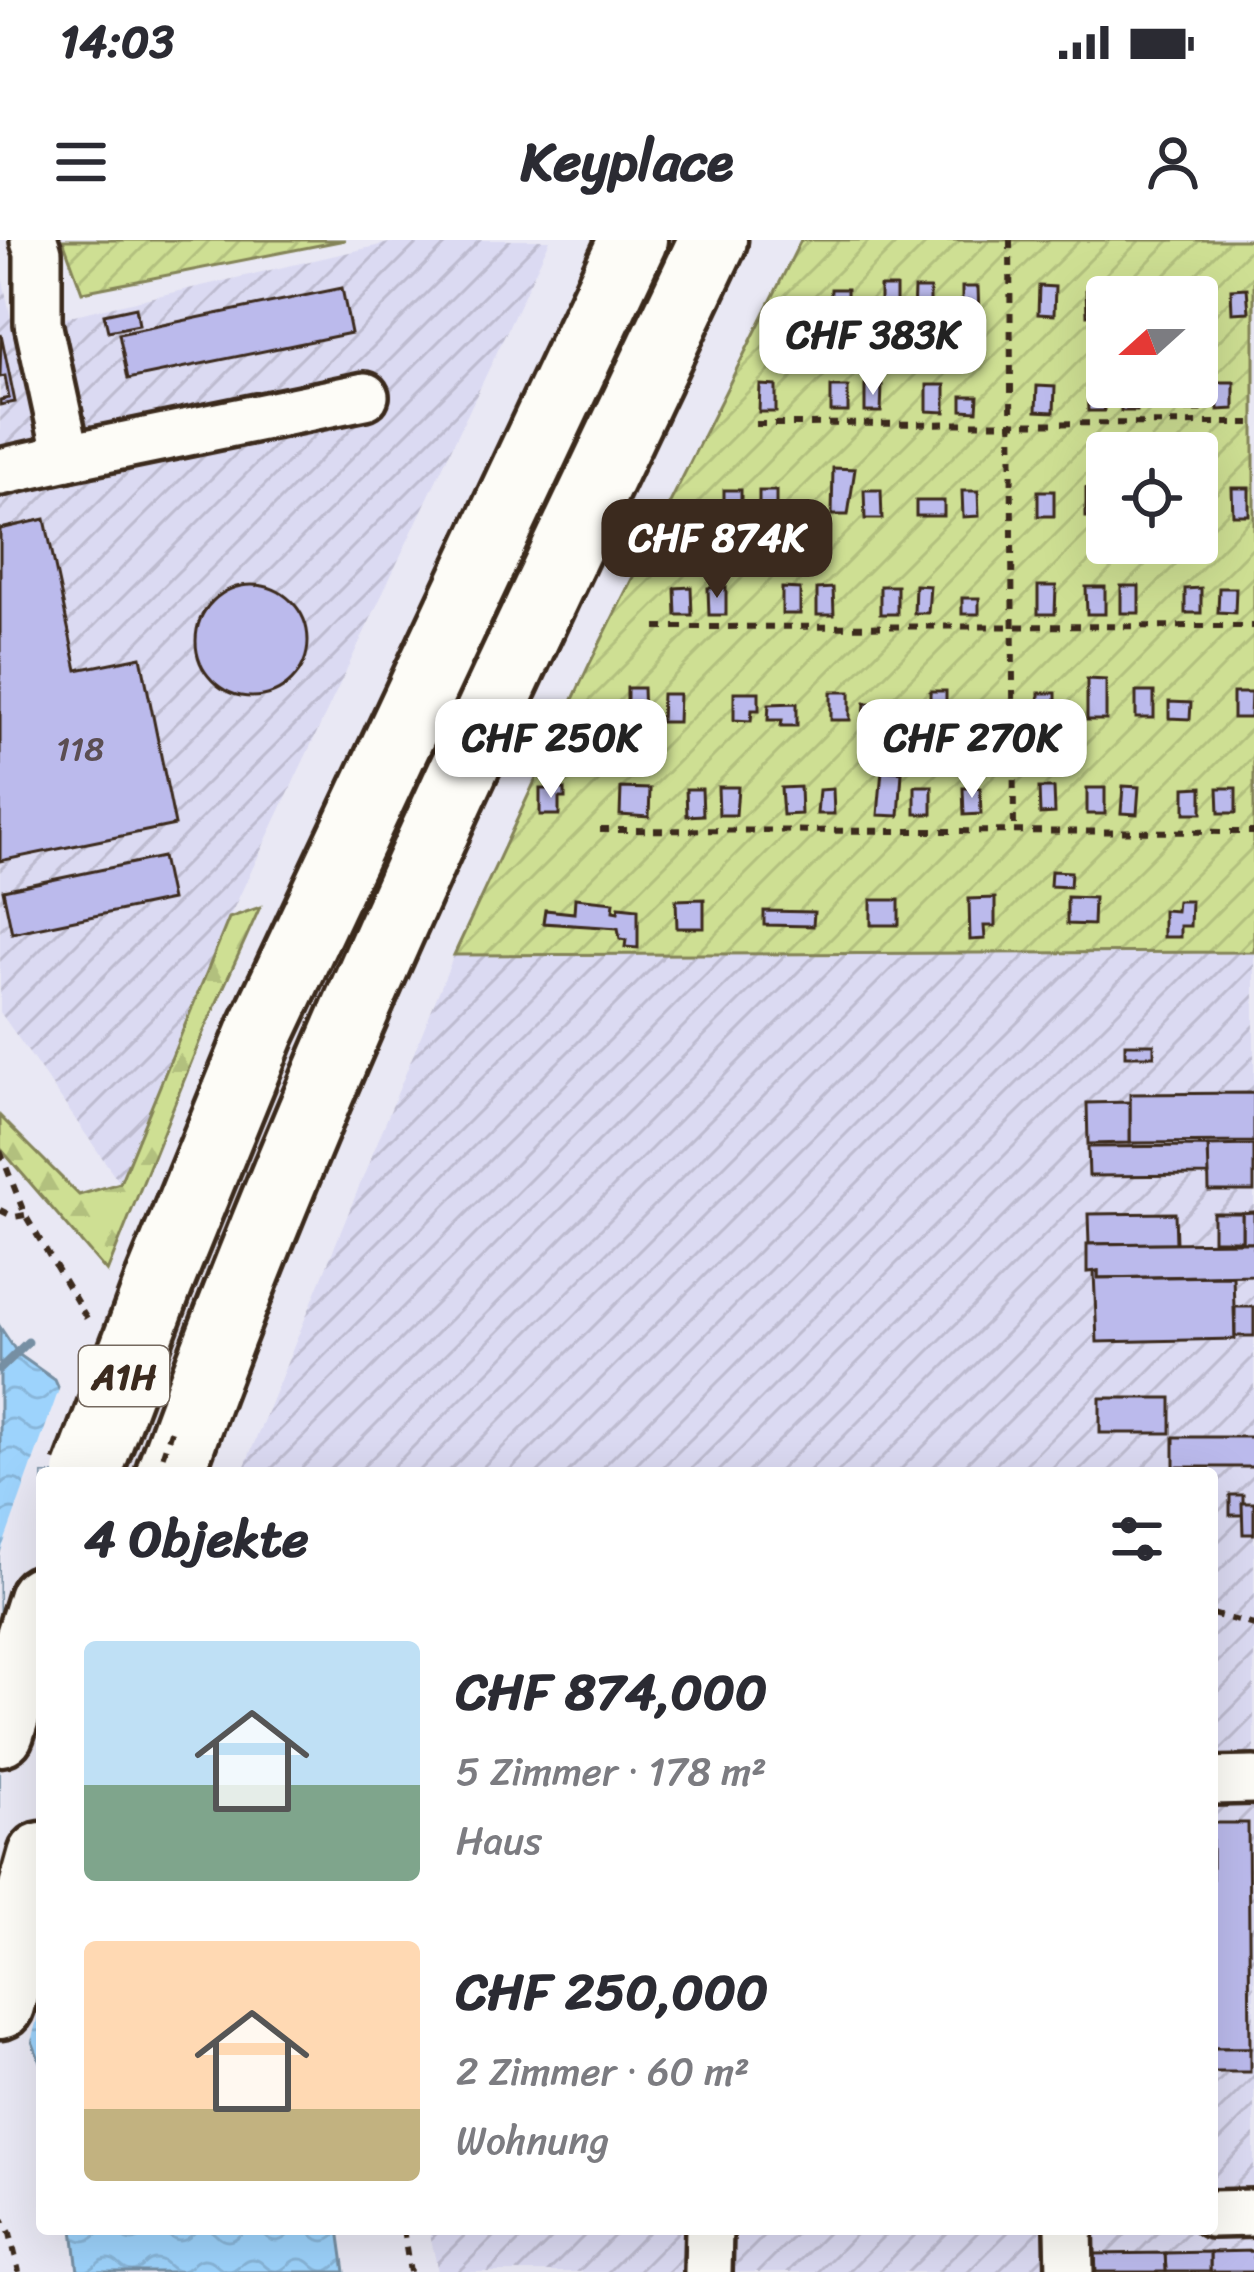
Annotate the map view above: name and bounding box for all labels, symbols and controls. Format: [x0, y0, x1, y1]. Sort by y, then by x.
text: 14:03 [60, 2, 174, 82]
text: Keyplace [521, 114, 733, 210]
icon: menu [48, 129, 114, 195]
icon: person [1140, 129, 1206, 195]
north arrow [1086, 276, 1218, 408]
map controls [1086, 276, 1218, 564]
pin: CHF 383K [749, 296, 997, 398]
text: CHF 383K [786, 300, 960, 369]
button: locate [1086, 432, 1218, 564]
pin: CHF 874K [593, 499, 841, 601]
text: CHF 874K [628, 503, 806, 572]
pin: CHF 250K [427, 699, 675, 801]
pin: CHF 270K [848, 699, 1096, 801]
text: CHF 250K [462, 703, 640, 772]
text: CHF 270K [884, 703, 1060, 772]
house number: 118 [56, 720, 104, 778]
road number: A1H [79, 1346, 169, 1406]
text: 4 Objekte [84, 1494, 309, 1584]
icon: filters [1104, 1506, 1170, 1572]
text: CHF 874,000 [456, 1647, 767, 1737]
icon: home [180, 1689, 324, 1833]
text: 5 Zimmer · 178 m² [456, 1737, 767, 1806]
text: Haus [456, 1806, 542, 1875]
text: CHF 250,000 [456, 1947, 768, 2037]
icon: home [180, 1989, 324, 2133]
text: 2 Zimmer · 60 m² [456, 2037, 750, 2106]
text: Wohnung [456, 2106, 609, 2175]

